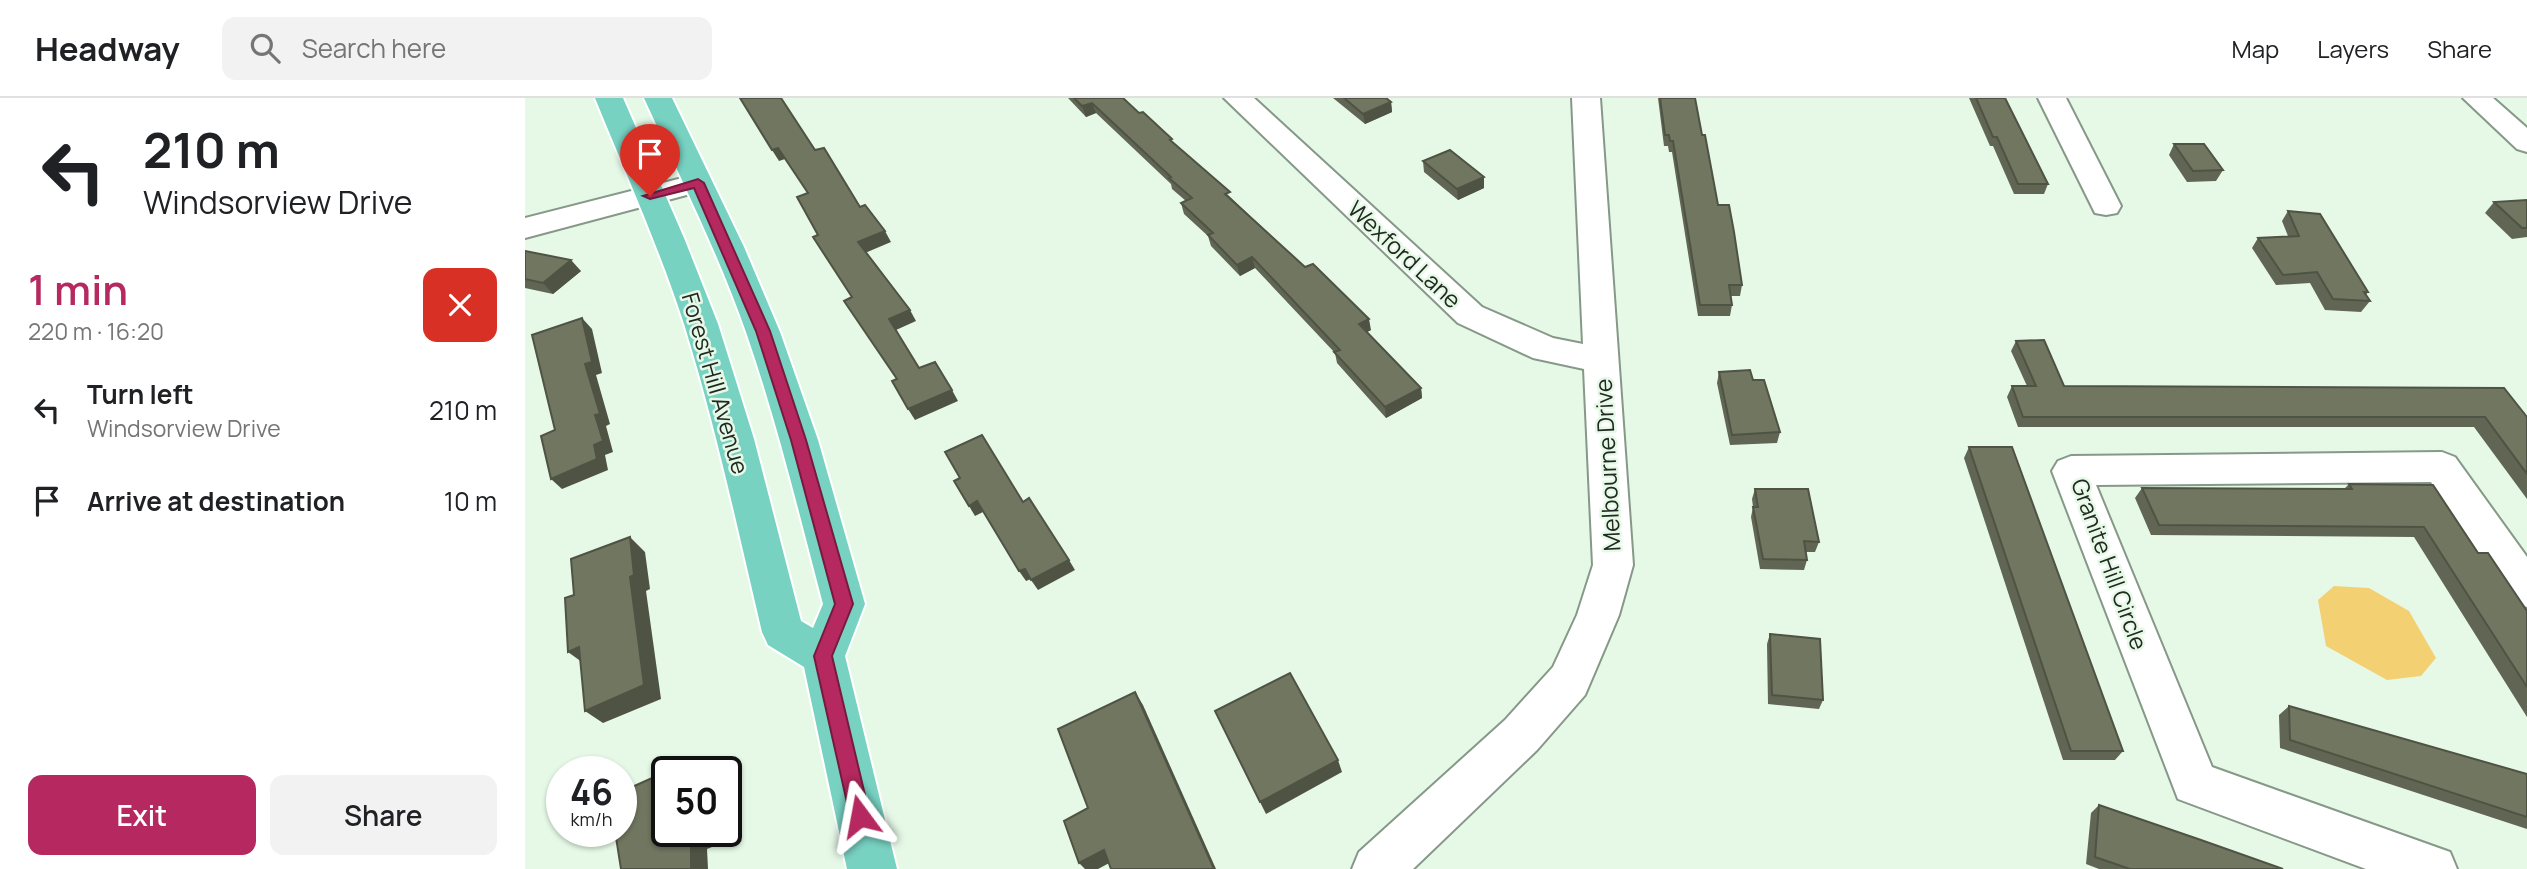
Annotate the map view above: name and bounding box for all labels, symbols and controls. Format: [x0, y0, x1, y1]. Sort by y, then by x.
search box [222, 17, 712, 80]
text: Headway [35, 26, 180, 71]
icon: search [246, 29, 284, 67]
text: Search here [302, 30, 446, 66]
text: Map [2232, 32, 2279, 65]
text: Layers [2317, 32, 2389, 65]
text: Share [2427, 32, 2492, 65]
text: 210 m [143, 116, 280, 183]
pin [620, 124, 680, 196]
icon: left [28, 126, 119, 217]
icon: arrive [631, 135, 669, 173]
text: Windsorview Drive [143, 180, 412, 224]
street label: Wexford Lane [1341, 193, 1469, 315]
text: 1 min [28, 260, 128, 318]
button: close [423, 268, 497, 342]
street label: Forest Hill Avenue [675, 289, 757, 477]
text: 220 m · 16:20 [28, 315, 164, 347]
text: Turn left [87, 376, 194, 412]
street label: Melbourne Drive [1587, 378, 1627, 552]
icon: left [28, 391, 66, 429]
text: 210 m [429, 392, 497, 428]
text: Windsorview Drive [87, 412, 281, 444]
street label: Granite Hill Circle [2064, 474, 2156, 654]
icon: arrive [28, 482, 66, 520]
text: Arrive at destination [87, 483, 345, 519]
text: 10 m [444, 483, 497, 519]
speed limit sign: 50 [651, 756, 742, 847]
text: 46 [570, 768, 613, 816]
button: Exit [28, 775, 256, 855]
button: Share [270, 775, 497, 855]
position arrow [823, 779, 897, 853]
text: km/h [571, 807, 612, 831]

